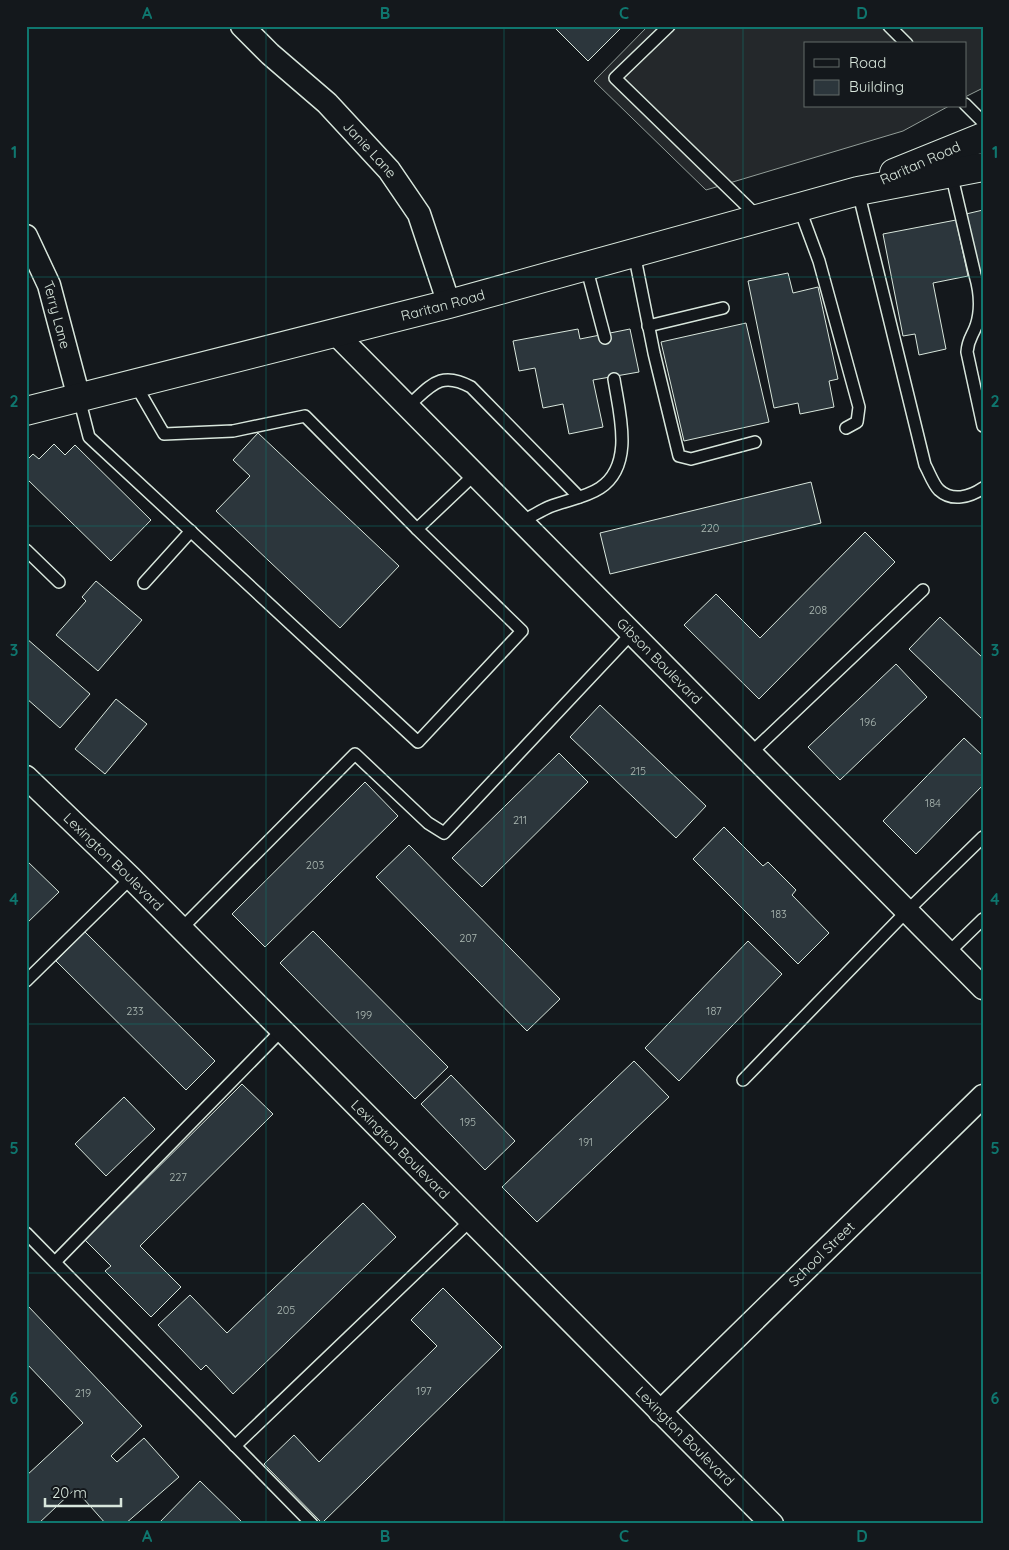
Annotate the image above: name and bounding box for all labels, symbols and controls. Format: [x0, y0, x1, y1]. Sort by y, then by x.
text: A [142, 3, 153, 23]
text: B [380, 3, 390, 23]
text: C [619, 3, 629, 23]
text: D [856, 3, 868, 23]
legend [804, 42, 966, 108]
text: Road [849, 53, 886, 72]
text: Building [849, 77, 904, 96]
street label: Janie Lane [339, 117, 401, 181]
street label: Raritan Road [877, 137, 963, 189]
text: 1 [11, 142, 17, 162]
text: 1 [992, 142, 998, 162]
street label: Terry Lane [39, 278, 75, 351]
street label: Raritan Road [399, 286, 487, 325]
text: 2 [9, 391, 19, 411]
text: 2 [990, 391, 1000, 411]
house number: 220 [701, 521, 719, 535]
house number: 208 [809, 603, 827, 617]
street label: Gibson Boulevard [613, 614, 706, 708]
text: 3 [10, 640, 18, 660]
text: 3 [991, 640, 999, 660]
house number: 196 [860, 715, 876, 729]
house number: 215 [630, 764, 646, 778]
house number: 184 [925, 796, 941, 810]
street label: Lexington Boulevard [60, 809, 168, 915]
house number: 211 [513, 813, 527, 827]
house number: 203 [306, 858, 324, 872]
text: 4 [9, 889, 19, 909]
text: 4 [990, 889, 1000, 909]
house number: 183 [771, 907, 787, 921]
house number: 207 [459, 931, 477, 945]
house number: 233 [126, 1004, 144, 1018]
house number: 187 [706, 1004, 722, 1018]
house number: 199 [356, 1008, 372, 1022]
street label: Lexington Boulevard [347, 1096, 453, 1203]
house number: 195 [460, 1115, 476, 1129]
house number: 191 [579, 1135, 593, 1149]
text: 5 [9, 1138, 19, 1158]
text: 5 [990, 1138, 1000, 1158]
house number: 227 [169, 1170, 187, 1184]
street label: School Street [785, 1217, 859, 1290]
house number: 205 [277, 1303, 295, 1317]
street label: Lexington Boulevard [632, 1383, 738, 1490]
house number: 197 [416, 1384, 432, 1398]
house number: 219 [75, 1386, 91, 1400]
text: 6 [10, 1388, 19, 1408]
text: 6 [991, 1388, 1000, 1408]
scale bar [45, 1475, 121, 1507]
text: 20 m [52, 1483, 87, 1502]
text: A [142, 1526, 153, 1546]
text: B [380, 1526, 390, 1546]
text: C [619, 1526, 629, 1546]
text: D [856, 1526, 868, 1546]

